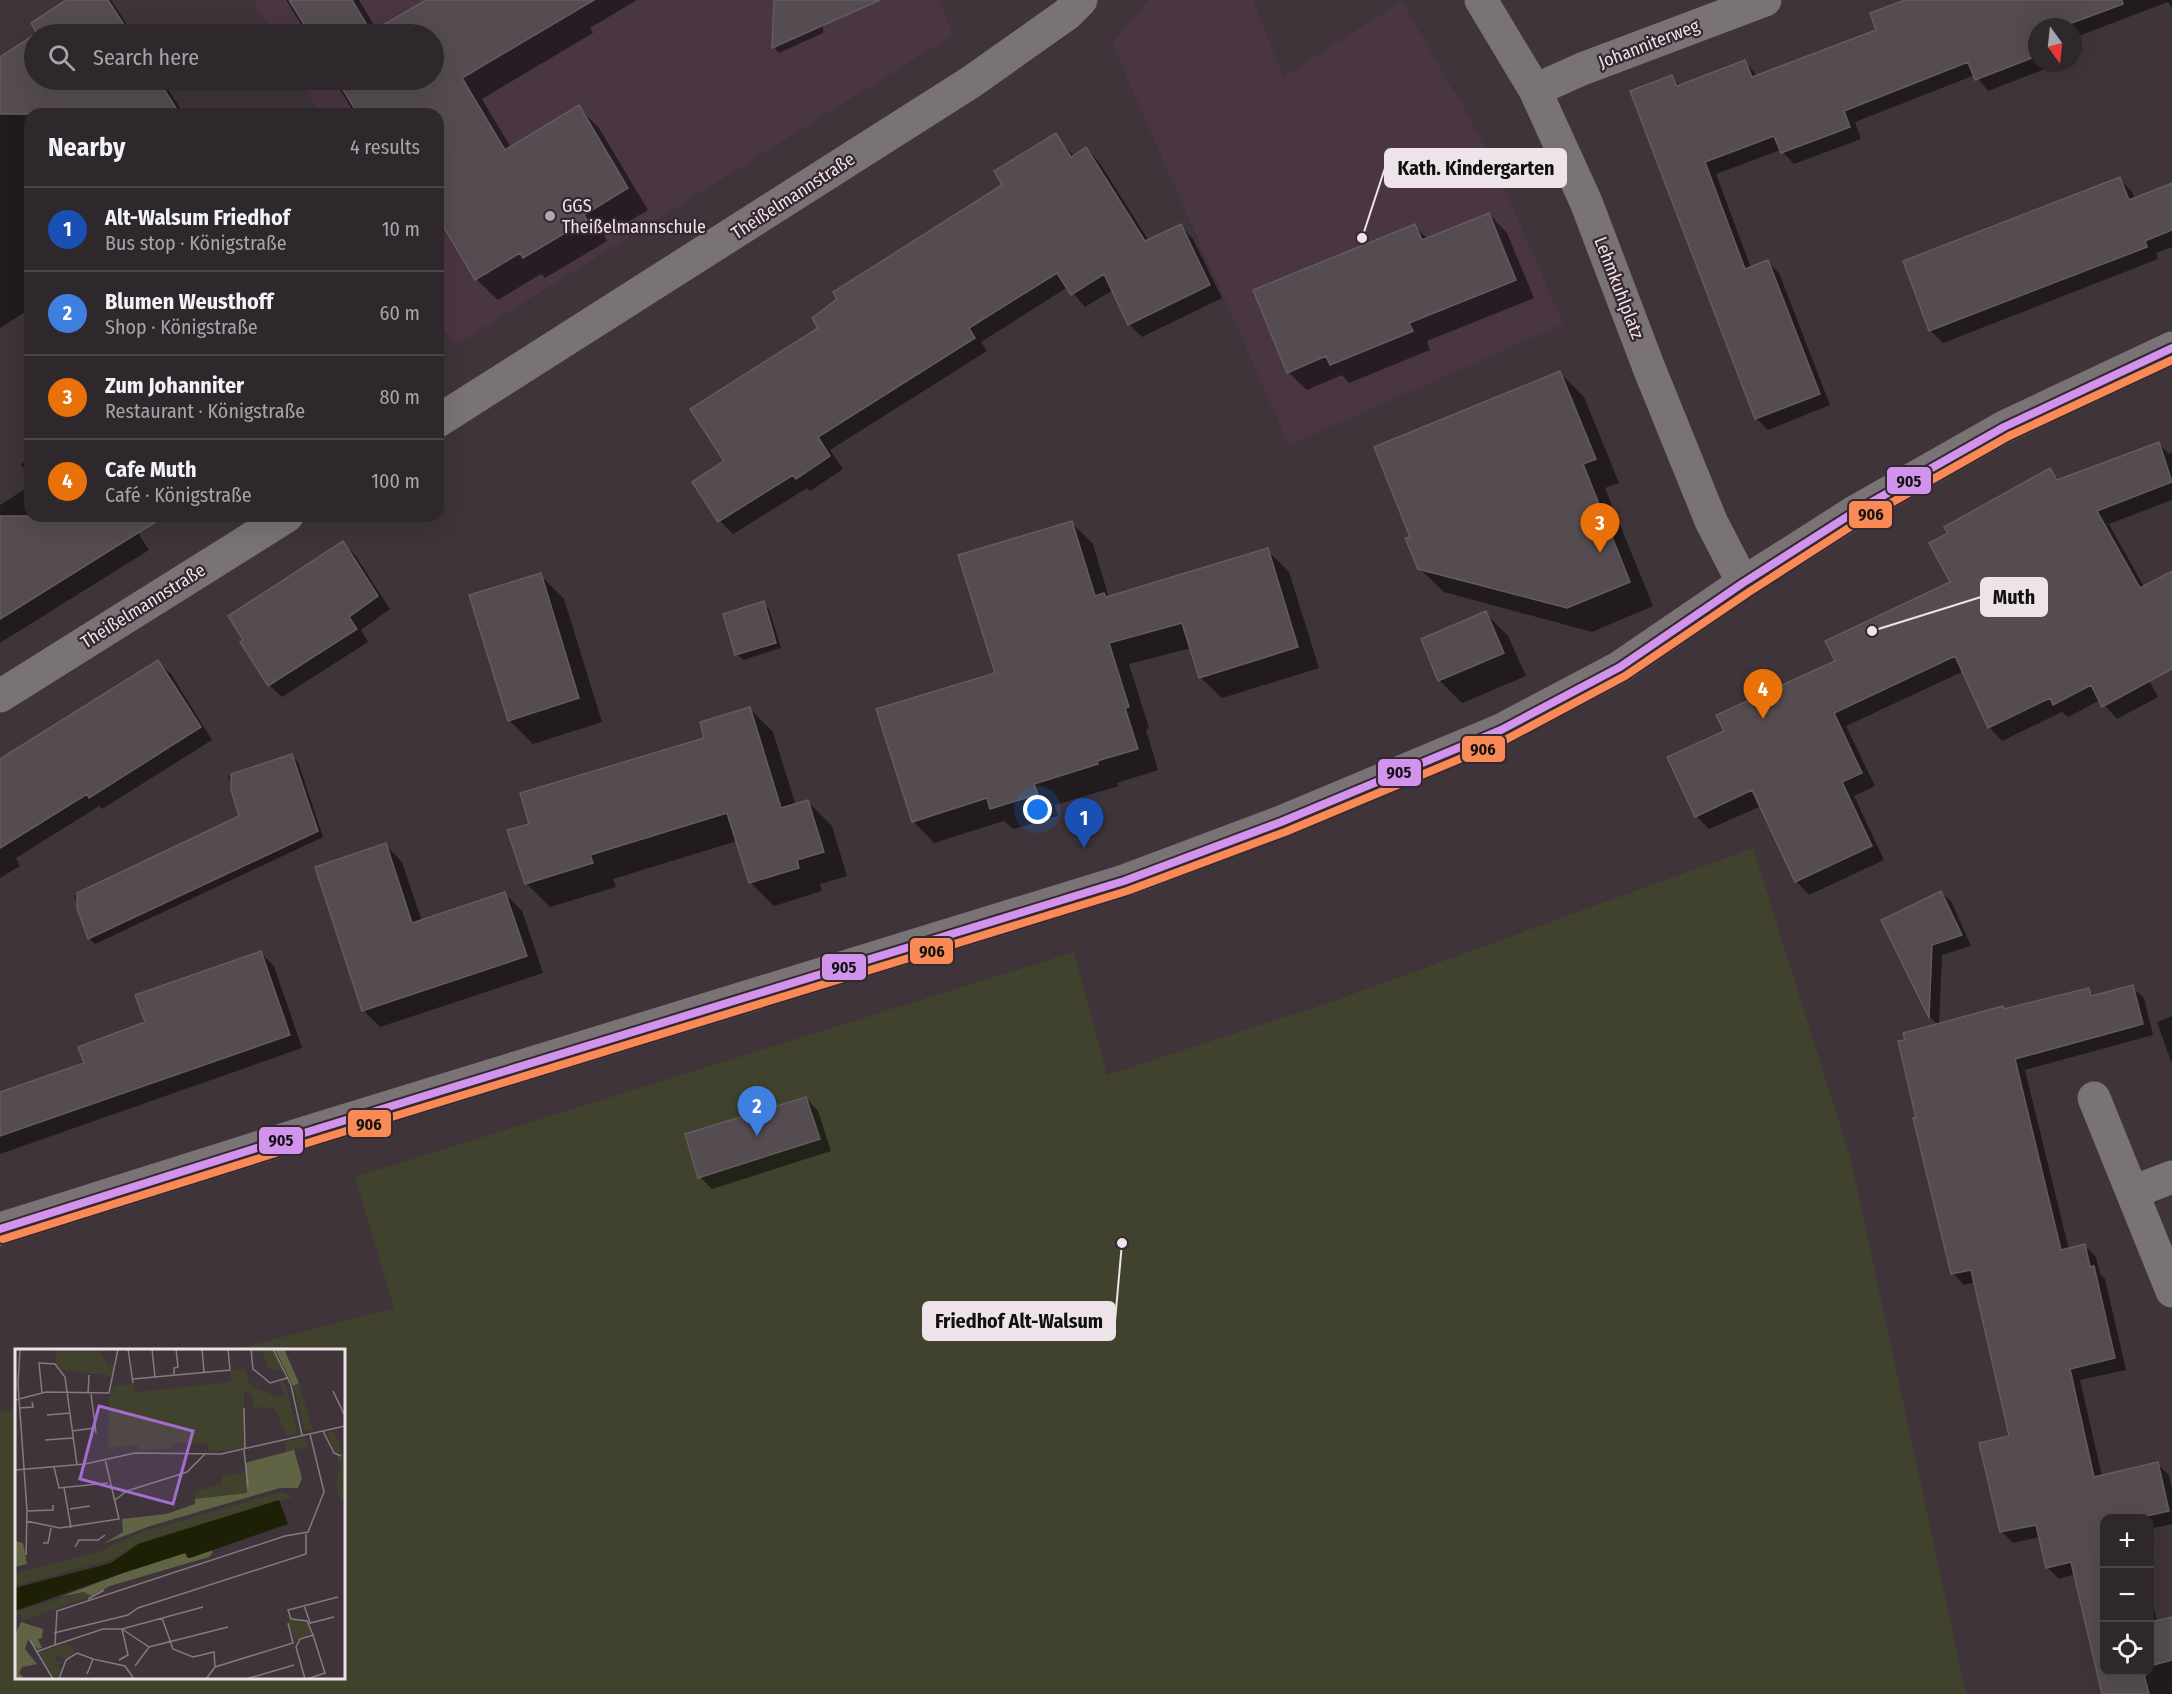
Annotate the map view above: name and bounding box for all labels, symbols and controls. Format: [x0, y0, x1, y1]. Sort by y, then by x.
street label: Johanniterweg [1596, 15, 1703, 73]
north arrow [2028, 18, 2082, 72]
search box [24, 24, 444, 90]
icon: search [45, 41, 78, 74]
text: Search here [93, 44, 199, 71]
text: Nearby [48, 132, 125, 163]
text: 4 results [350, 135, 420, 159]
street label: Theißelmannstraße [727, 148, 859, 244]
callout: Kath. Kindergarten [1385, 149, 1566, 187]
text: Kath. Kindergarten [1397, 156, 1555, 180]
place label: GGS Theißelmannschule [562, 195, 706, 238]
text: Alt-Walsum Friedhof [105, 204, 290, 231]
marker: GGS Theißelmannschule [543, 209, 557, 223]
text: 1 [63, 217, 72, 241]
text: 10 m [382, 217, 420, 241]
text: Bus stop · Königstraße [105, 231, 287, 255]
street label: Lehmkuhlplatz [1589, 234, 1649, 342]
text: Blumen Weusthoff [105, 288, 273, 315]
text: 2 [63, 301, 72, 325]
text: 60 m [380, 301, 420, 325]
text: Shop · Königstraße [105, 315, 258, 339]
text: Zum Johanniter [105, 372, 244, 399]
text: 3 [63, 385, 72, 409]
text: 80 m [380, 385, 420, 409]
text: Restaurant · Königstraße [105, 399, 305, 423]
text: Cafe Muth [105, 456, 197, 483]
line badge: 905 [1886, 466, 1932, 495]
text: 4 [62, 469, 73, 493]
text: 100 m [371, 469, 420, 493]
text: 905 [1897, 472, 1922, 491]
text: Café · Königstraße [105, 483, 252, 507]
line badge: 906 [1848, 500, 1893, 529]
pin: 3 [1580, 504, 1620, 553]
text: 906 [1858, 505, 1884, 524]
street label: Theißelmannstraße [77, 559, 209, 653]
callout: Muth [1981, 578, 2047, 616]
text: Muth [1993, 585, 2035, 609]
pin: 4 [1744, 670, 1782, 719]
line badge: 906 [1461, 735, 1506, 763]
text: 906 [1470, 740, 1496, 759]
line badge: 905 [1377, 758, 1422, 787]
text: 905 [1387, 763, 1412, 782]
your location [1023, 795, 1052, 824]
pin: 1 [1064, 798, 1104, 848]
line badge: 906 [909, 937, 954, 965]
text: 906 [919, 942, 945, 961]
line badge: 905 [821, 953, 867, 981]
text: 905 [832, 958, 857, 977]
pin: 2 [738, 1086, 777, 1136]
line badge: 906 [347, 1109, 392, 1138]
text: 906 [356, 1115, 382, 1134]
line badge: 905 [258, 1126, 304, 1155]
text: 905 [269, 1131, 294, 1150]
callout: Friedhof Alt-Walsum [923, 1302, 1115, 1340]
text: Friedhof Alt-Walsum [935, 1309, 1103, 1333]
inset map [15, 1349, 345, 1679]
map controls [2100, 1514, 2154, 1676]
button: + [2100, 1514, 2154, 1568]
button: − [2100, 1568, 2154, 1622]
button: locate [2100, 1622, 2154, 1676]

